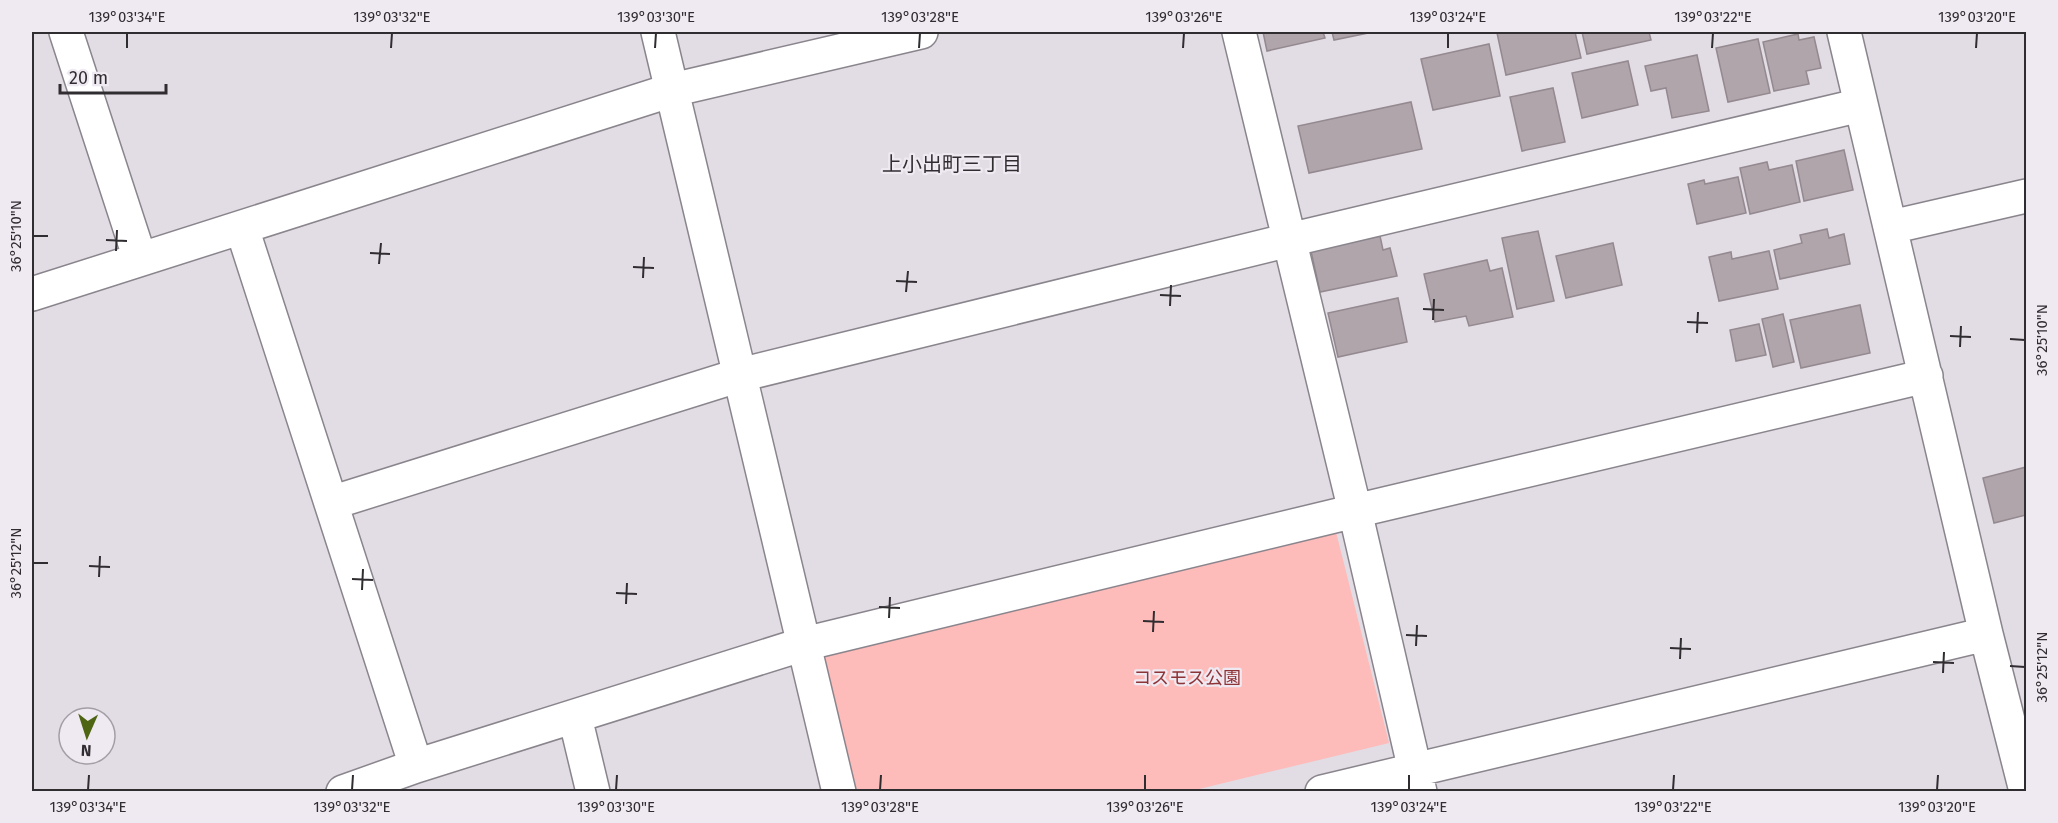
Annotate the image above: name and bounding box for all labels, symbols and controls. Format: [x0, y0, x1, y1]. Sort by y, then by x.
text: 139°03'34"E [88, 8, 166, 26]
text: 139°03'32"E [353, 8, 431, 26]
text: 139°03'30"E [617, 8, 695, 26]
text: 139°03'28"E [881, 8, 959, 26]
text: 139°03'26"E [1145, 8, 1223, 26]
text: 139°03'24"E [1410, 8, 1486, 26]
text: 139°03'22"E [1674, 8, 1752, 26]
text: 139°03'20"E [1938, 8, 2016, 26]
scale bar [60, 57, 166, 95]
text: 20 m [69, 67, 108, 89]
district label: 上小出町三丁目 [882, 152, 1022, 176]
text: 36°25'10"N [7, 200, 25, 272]
text: 36°25'10"N [2033, 304, 2051, 376]
text: 36°25'12"N [7, 527, 25, 599]
text: 36°25'12"N [2033, 631, 2051, 703]
park label: コスモス公園 [1133, 667, 1241, 689]
north arrow [57, 706, 117, 766]
text: N [80, 741, 92, 760]
text: 139°03'34"E [49, 798, 127, 816]
text: 139°03'32"E [313, 798, 391, 816]
text: 139°03'30"E [577, 798, 655, 816]
text: 139°03'28"E [841, 798, 919, 816]
text: 139°03'26"E [1106, 798, 1184, 816]
text: 139°03'24"E [1371, 798, 1447, 816]
text: 139°03'22"E [1634, 798, 1712, 816]
text: 139°03'20"E [1898, 798, 1976, 816]

